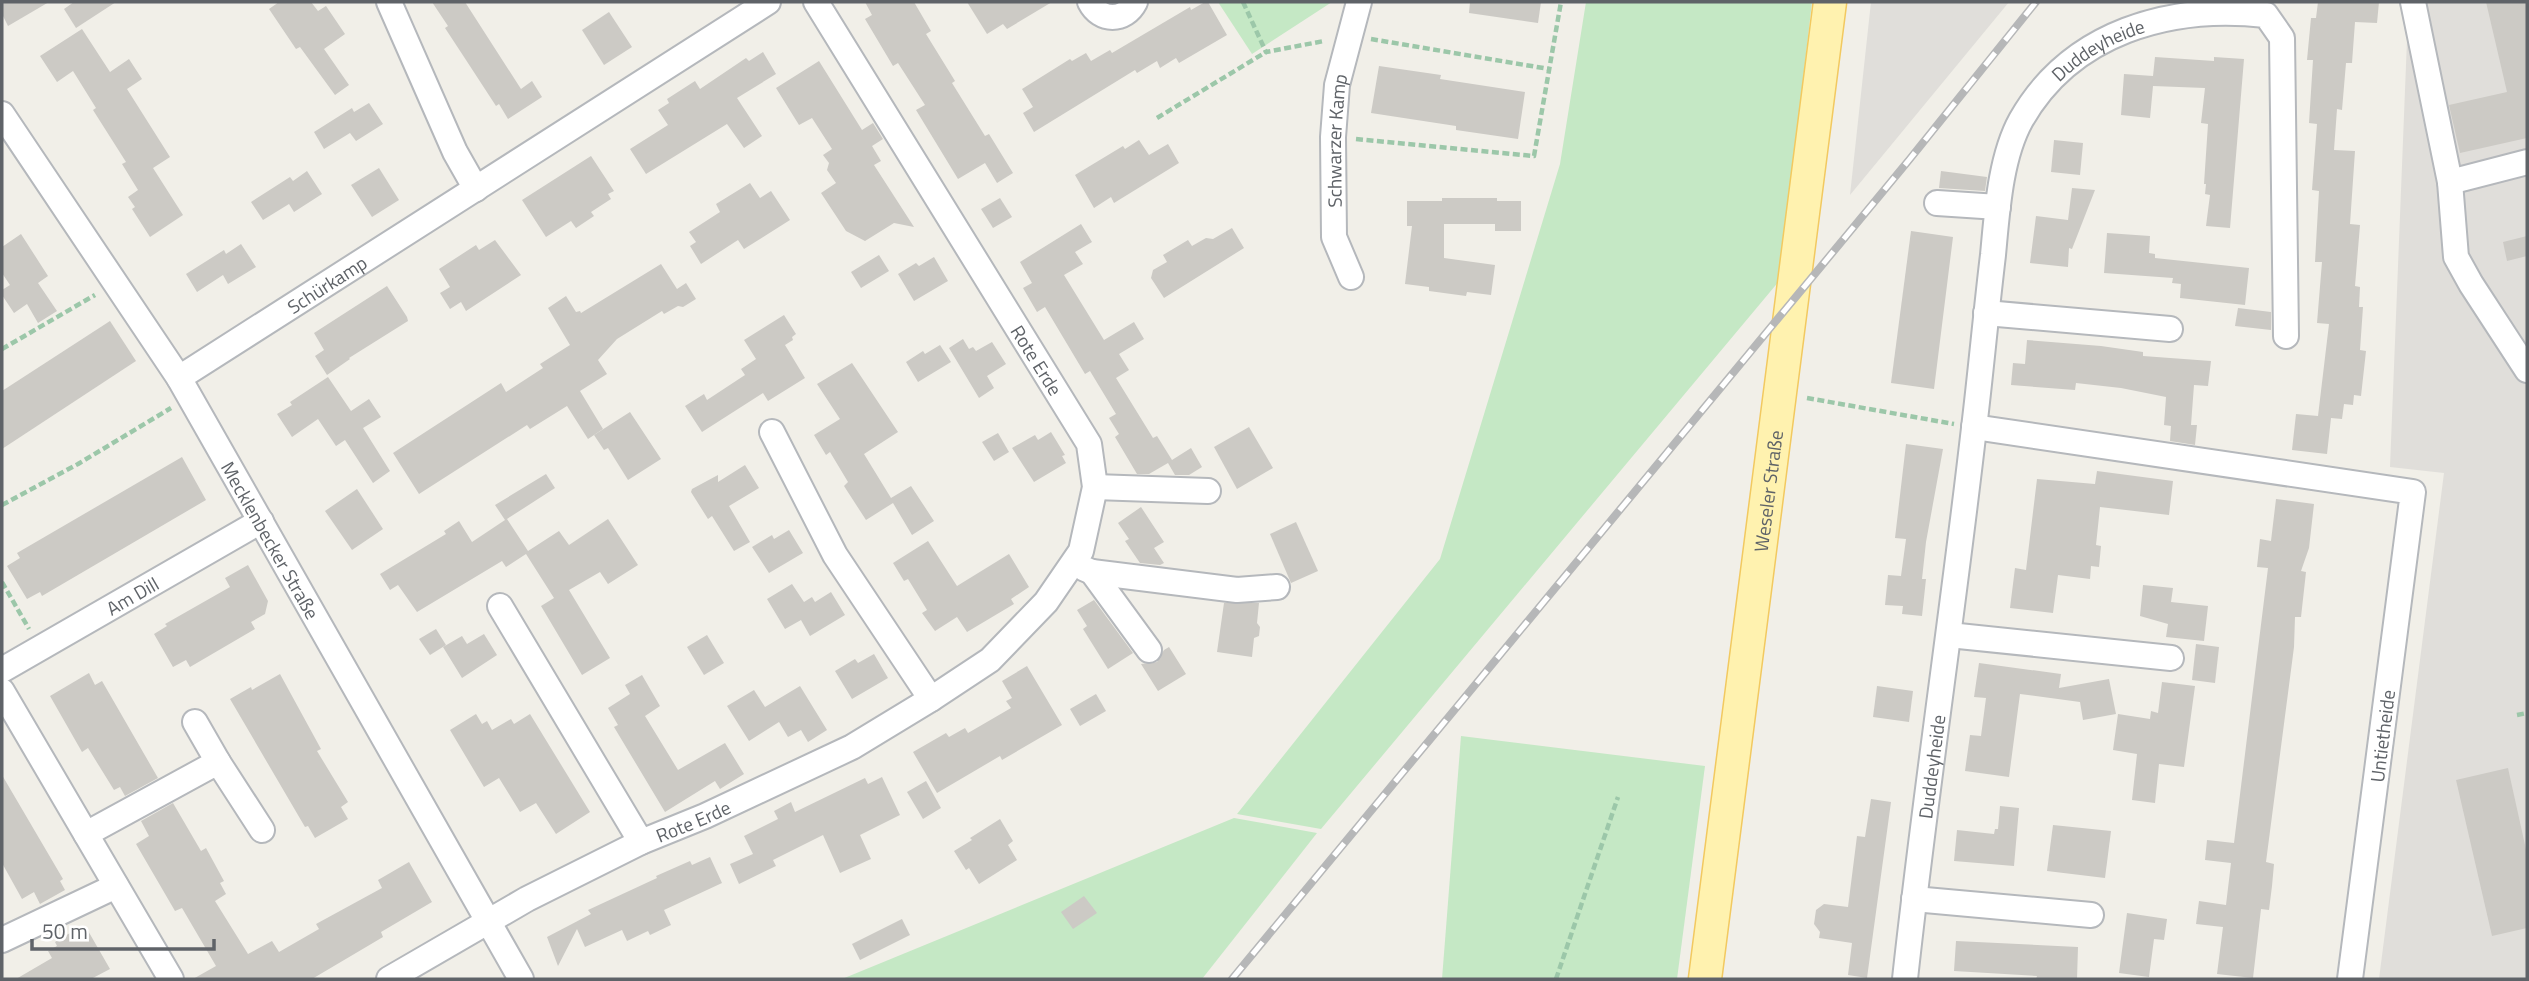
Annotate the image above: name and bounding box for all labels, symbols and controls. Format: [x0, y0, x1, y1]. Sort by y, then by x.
street label: Duddeyheide [2044, 11, 2148, 87]
street label: Schwarzer Kamp [1318, 70, 1354, 208]
street label: Schürkamp [281, 247, 372, 320]
street label: Rote Erde [1004, 319, 1070, 401]
street label: Weseler Straße [1745, 428, 1790, 554]
street label: Mecklenbecker Straße [215, 455, 328, 624]
street label: Am Dill [100, 569, 164, 622]
street label: Untietheide [2362, 688, 2402, 784]
street label: Duddeyheide [1910, 713, 1952, 820]
street label: Rote Erde [651, 792, 735, 849]
scale bar [32, 908, 214, 952]
text: 50 m [42, 915, 88, 947]

